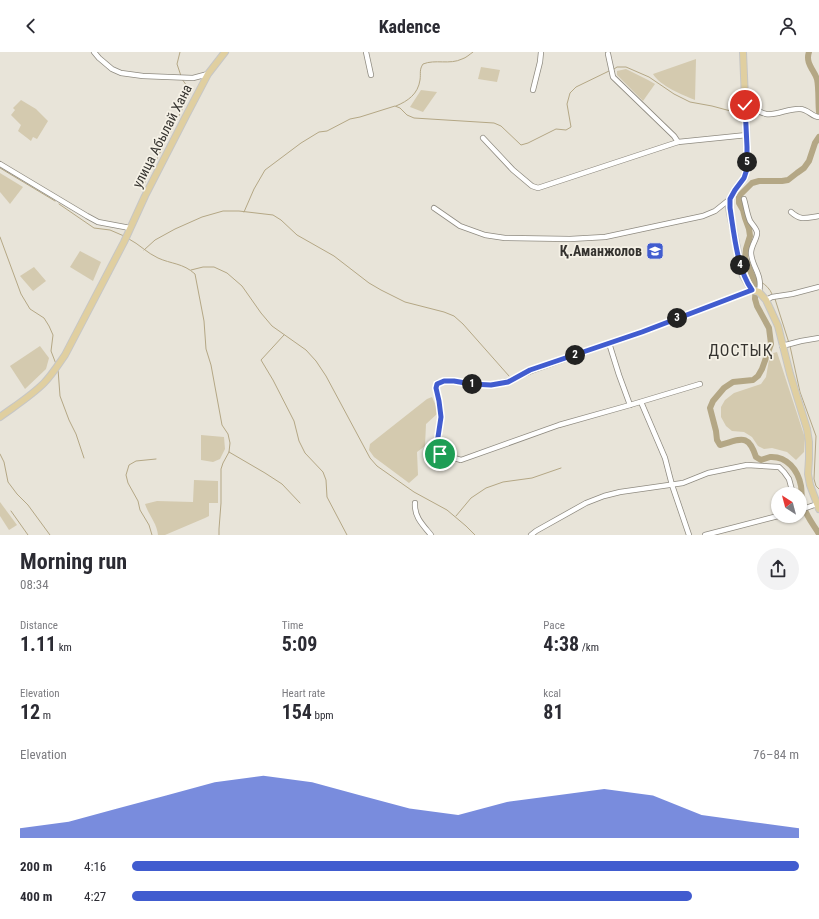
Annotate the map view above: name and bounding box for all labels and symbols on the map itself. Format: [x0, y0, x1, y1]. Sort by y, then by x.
street label: улица Абылай Хана [129, 82, 195, 190]
pin [728, 88, 762, 122]
pin: 5 [737, 152, 757, 172]
school or university icon: Қ.Аманжолов [645, 241, 665, 261]
place label: Қ.Аманжолов [560, 243, 642, 259]
pin: 4 [730, 255, 750, 275]
pin: 3 [667, 308, 687, 328]
district label: ДОСТЫҚ [708, 341, 774, 360]
pin: 2 [565, 345, 585, 365]
pin: 1 [462, 374, 482, 394]
pin [423, 437, 457, 471]
north arrow [771, 487, 807, 523]

